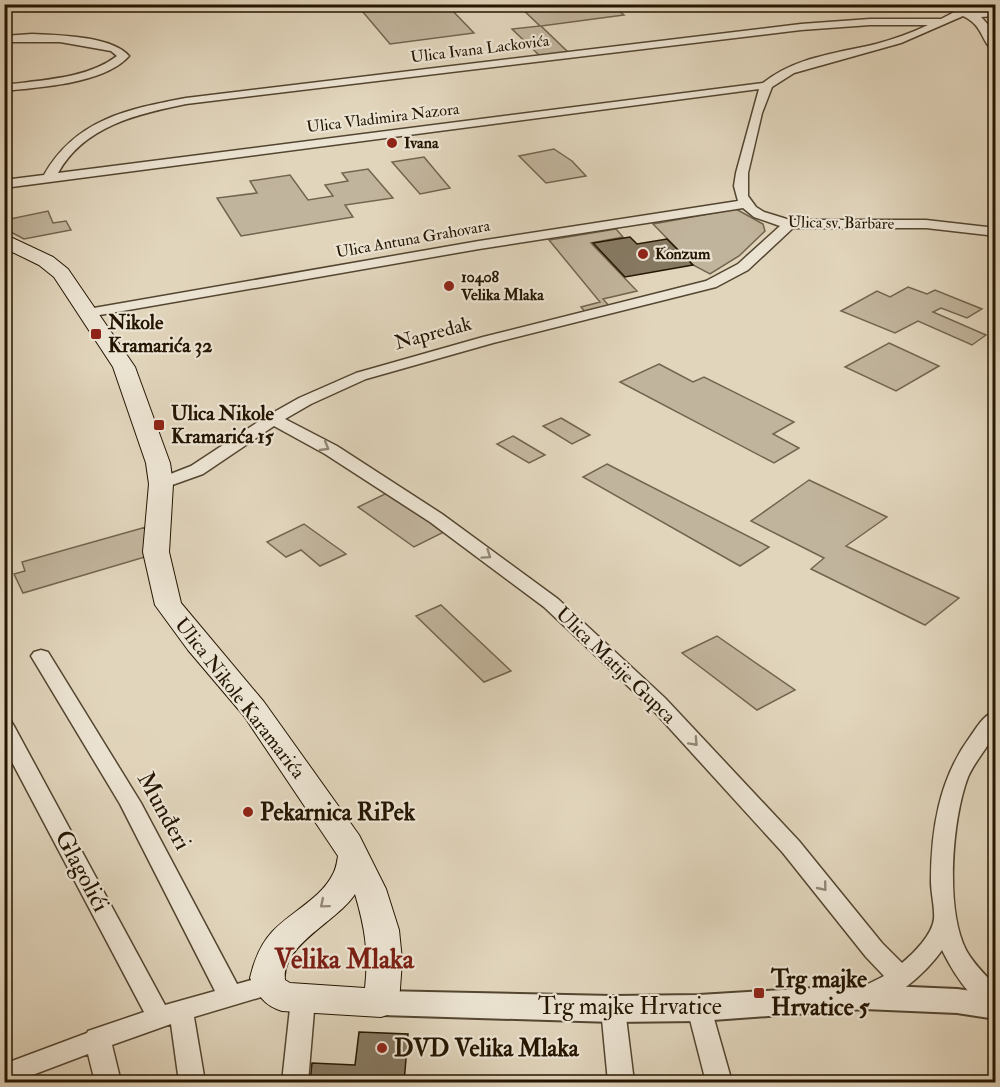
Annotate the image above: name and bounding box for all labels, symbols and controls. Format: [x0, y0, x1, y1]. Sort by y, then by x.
street label: Ulica Ivana Lackovića [409, 31, 551, 67]
street label: Ulica Vladimira Nazora [306, 99, 461, 137]
place label: Ivana [404, 133, 439, 153]
marker: Ivana [385, 136, 399, 150]
street label: Ulica sv. Barbare [788, 212, 895, 234]
street label: Ulica Antuna Grahovara [334, 216, 492, 262]
place label: Konzum [655, 244, 711, 264]
marker: Konzum [636, 247, 650, 261]
place label: 10408 Velika Mlaka [460, 267, 544, 305]
marker: 10408 Velika Mlaka [442, 279, 456, 293]
place label: Nikole Kramarića 32 [107, 310, 212, 358]
street label: Napredak [392, 311, 475, 356]
marker: Nikole Kramarića 32 [89, 327, 103, 341]
place label: Ulica Nikole Kramarića 15 [171, 401, 275, 449]
marker: Ulica Nikole Kramarića 15 [152, 418, 166, 432]
one-way arrow [319, 439, 329, 451]
one-way arrow [481, 548, 492, 559]
street label: Ulica Matije Gupca [550, 601, 682, 730]
street label: Ulica Nikole Karamarića [169, 612, 311, 784]
one-way arrow [686, 734, 697, 745]
street label: Munđeri [130, 766, 198, 856]
place label: Pekarnica RiPek [260, 797, 416, 828]
marker: Pekarnica RiPek [241, 805, 255, 819]
street label: Glagolići [48, 825, 116, 917]
one-way arrow [816, 880, 827, 891]
one-way arrow [320, 897, 331, 908]
district label: Velika Mlaka [273, 943, 415, 976]
place label: Trg majke Hrvatice 5 [770, 964, 870, 1023]
marker: Trg majke Hrvatice 5 [752, 986, 766, 1000]
street label: Trg majke Hrvatice [538, 991, 722, 1022]
place label: DVD Velika Mlaka [394, 1033, 580, 1064]
marker: DVD Velika Mlaka [375, 1041, 389, 1055]

